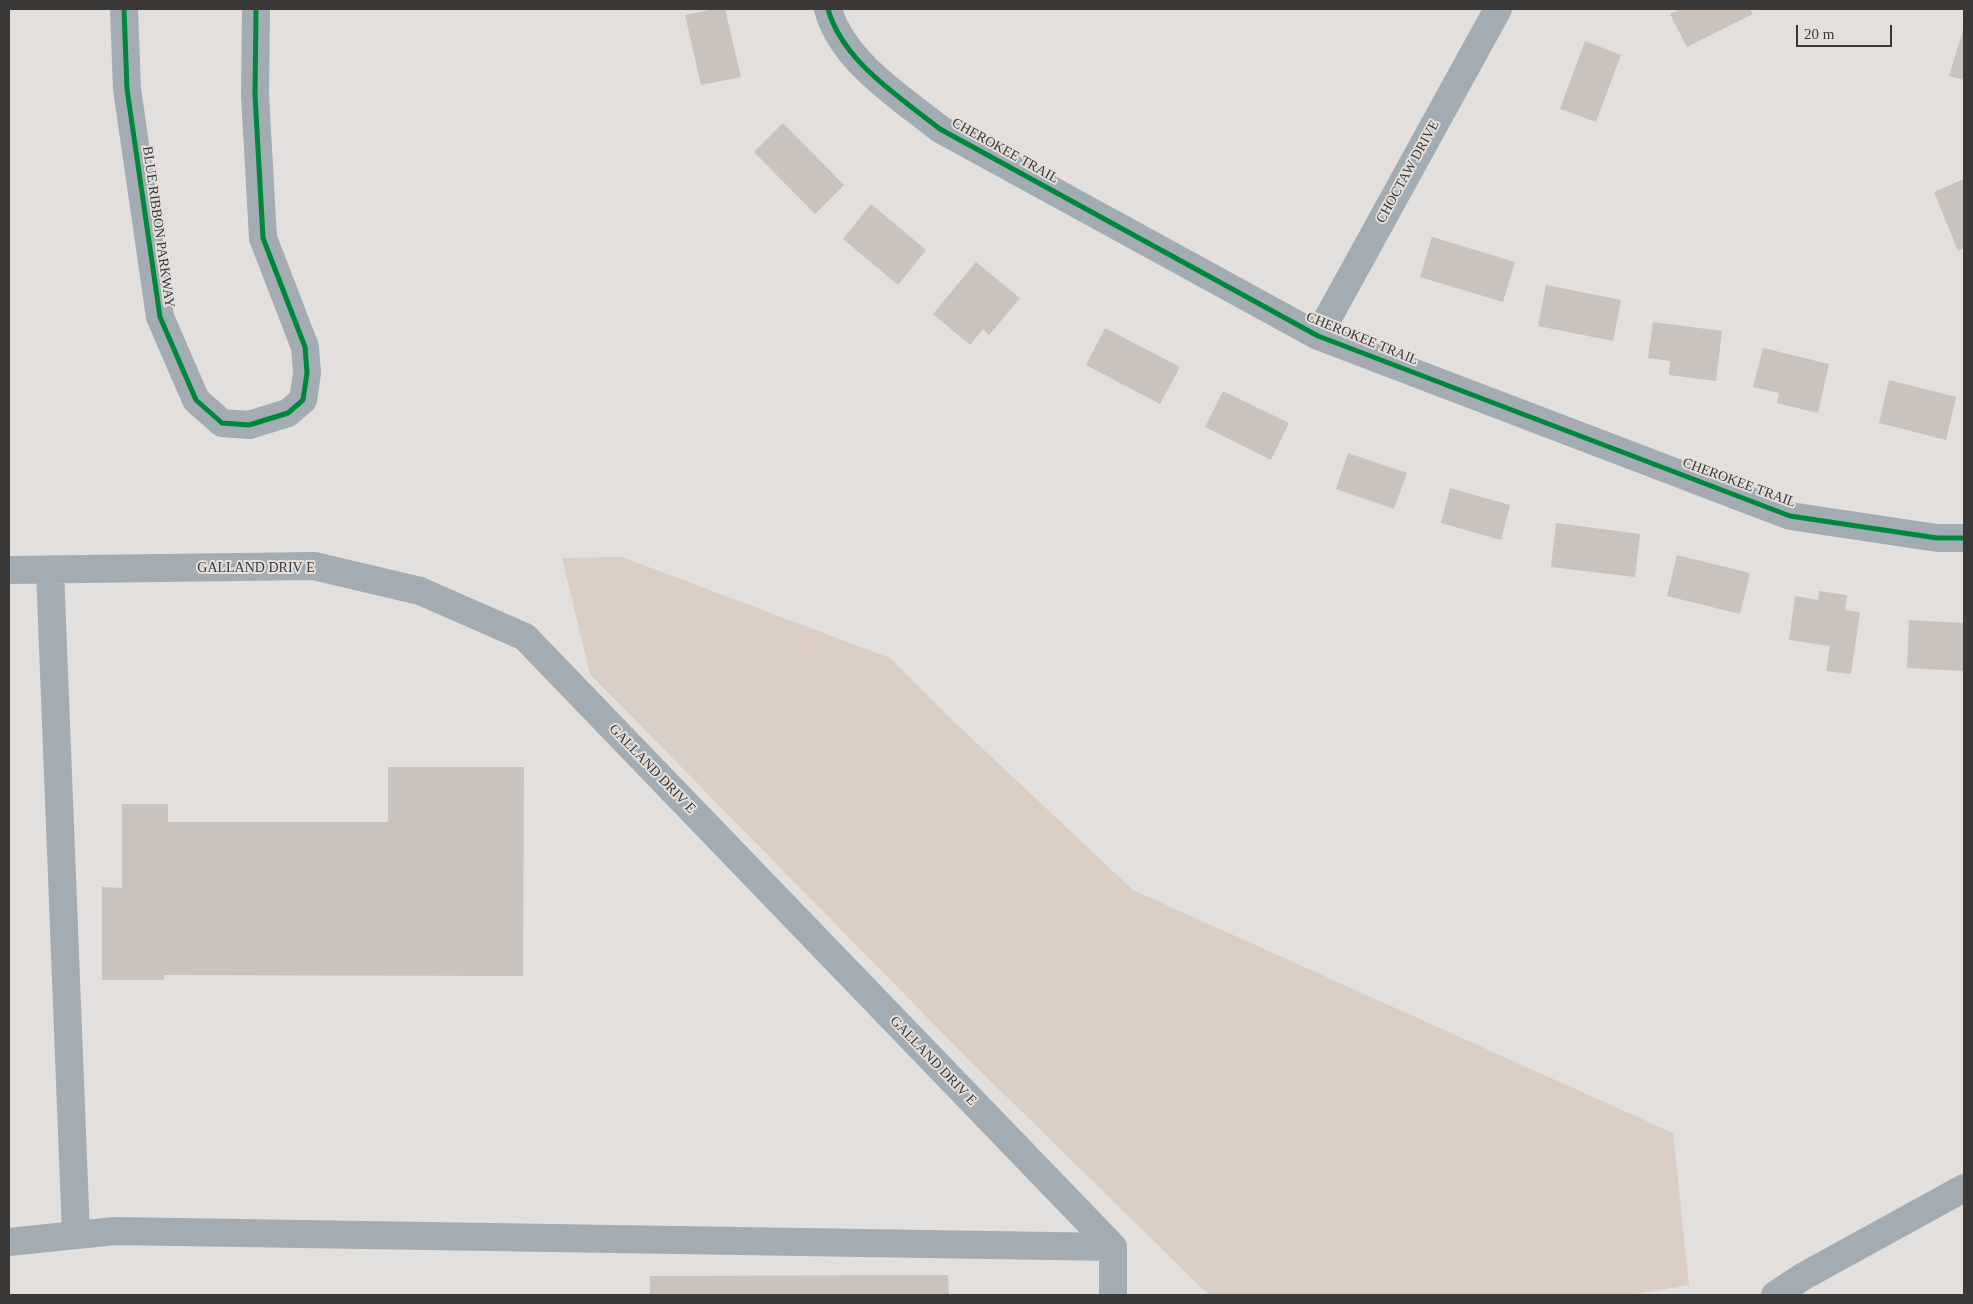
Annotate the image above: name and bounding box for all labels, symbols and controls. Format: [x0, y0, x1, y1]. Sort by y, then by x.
scale bar [1798, 15, 1894, 47]
text: 20 m [1804, 26, 1834, 42]
street label: CHEROKEE TRAIL [949, 115, 1061, 187]
street label: CHOCTAW DRIVE [1373, 118, 1443, 226]
street label: BLUE RIBBON PARKWAY [138, 145, 178, 309]
street label: CHEROKEE TRAIL [1304, 309, 1420, 369]
street label: CHEROKEE TRAIL [1680, 455, 1798, 511]
street label: GALLAND DRIV E [197, 560, 315, 576]
street label: GALLAND DRIV E [605, 721, 699, 817]
street label: GALLAND DRIV E [886, 1013, 980, 1109]

